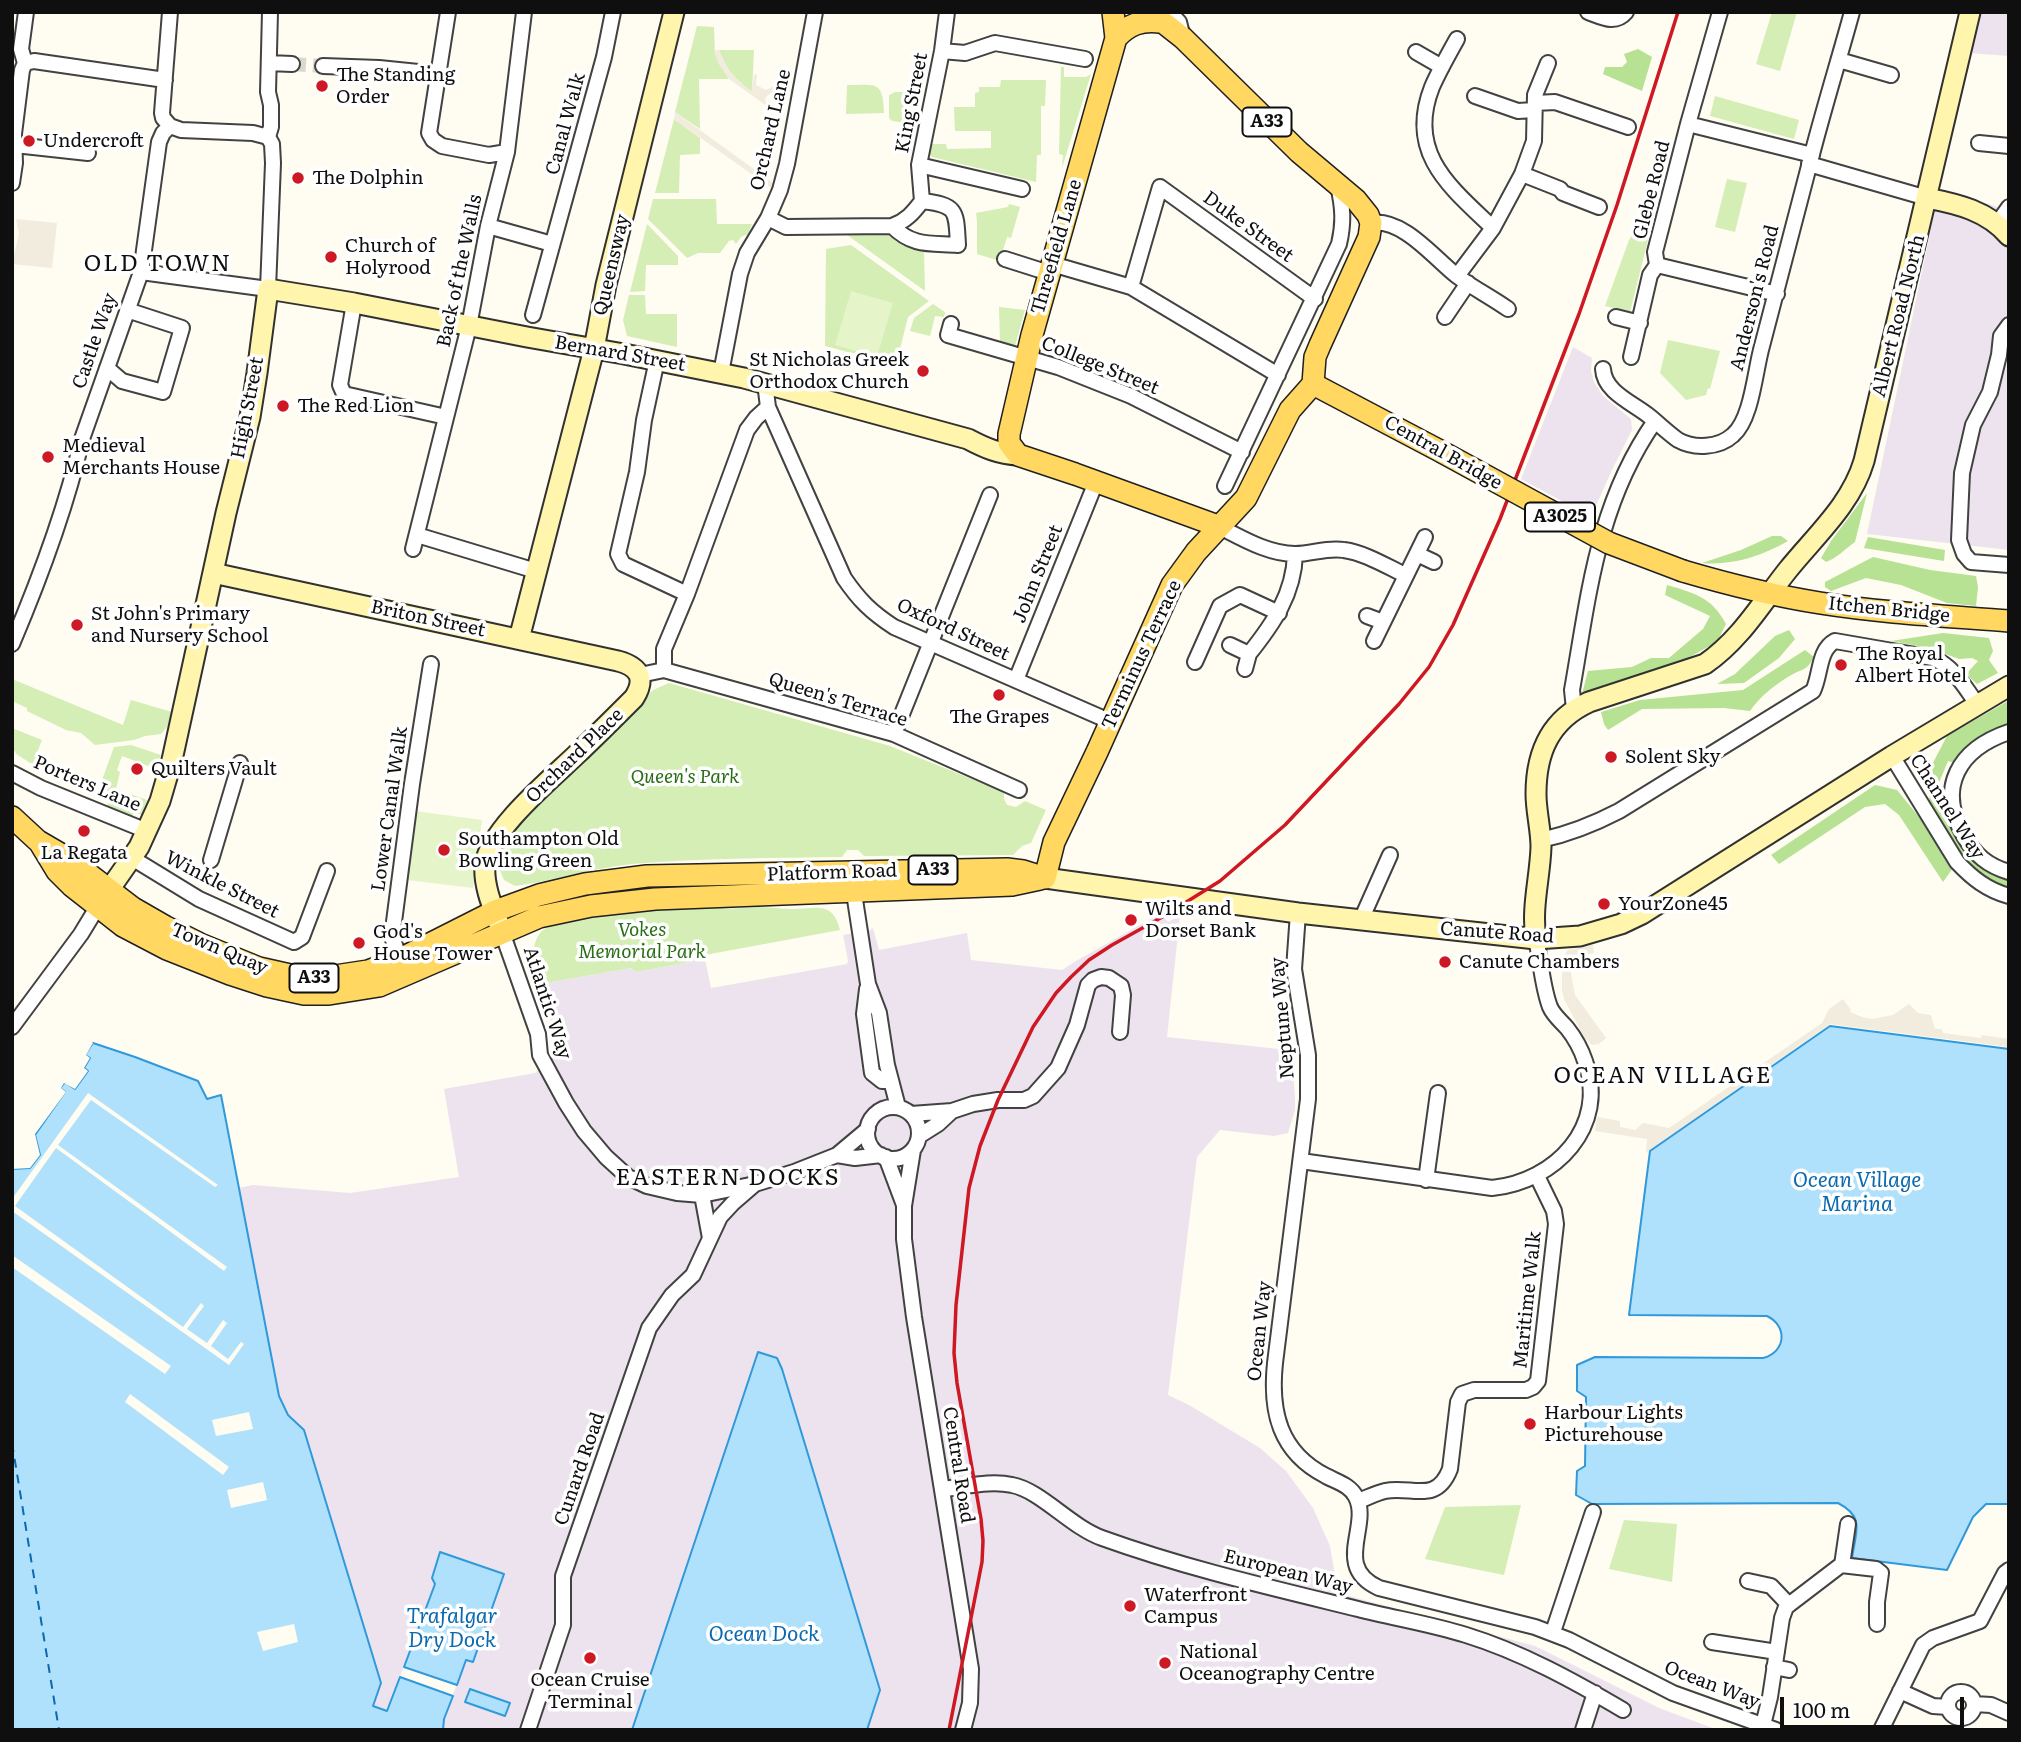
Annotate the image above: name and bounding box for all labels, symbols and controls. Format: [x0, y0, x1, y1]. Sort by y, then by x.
street label: King Street [891, 51, 933, 155]
place label: The Standing Order [336, 64, 455, 108]
street label: Orchard Lane [746, 67, 796, 193]
street label: Canal Walk [541, 70, 591, 178]
marker: The Standing Order [314, 78, 330, 94]
road number: A33 [1242, 107, 1292, 136]
place label: Undercroft [43, 130, 144, 152]
marker: Undercroft [21, 133, 37, 149]
street label: Glebe Road [1629, 138, 1675, 242]
place label: The Dolphin [312, 167, 424, 189]
marker: The Dolphin [290, 170, 306, 186]
street label: Threefield Lane [1027, 177, 1087, 317]
street label: Duke Street [1198, 187, 1298, 267]
street label: Back of the Walls [433, 193, 487, 349]
street label: Queensway [589, 212, 635, 318]
street label: Anderson's Road [1726, 223, 1784, 373]
street label: Albert Road North [1868, 232, 1930, 400]
place label: Church of Holyrood [345, 235, 435, 279]
marker: Church of Holyrood [323, 249, 339, 265]
district label: OLD TOWN [85, 250, 231, 278]
street label: Castle Way [68, 290, 122, 392]
street label: Bernard Street [553, 331, 687, 377]
street label: College Street [1038, 332, 1162, 400]
place label: St Nicholas Greek Orthodox Church [749, 349, 909, 393]
street label: High Street [227, 355, 269, 461]
marker: St Nicholas Greek Orthodox Church [915, 363, 931, 379]
place label: The Red Lion [297, 395, 414, 417]
marker: The Red Lion [275, 398, 291, 414]
street label: Central Bridge [1380, 411, 1506, 495]
place label: Medieval Merchants House [62, 435, 220, 479]
marker: Medieval Merchants House [40, 449, 56, 465]
road number: A3025 [1525, 503, 1595, 532]
street label: John Street [1008, 522, 1068, 626]
street label: Terminus Terrace [1097, 577, 1187, 733]
street label: Itchen Bridge [1827, 592, 1951, 628]
street label: Oxford Street [893, 594, 1013, 666]
street label: Briton Street [369, 596, 487, 642]
place label: St John's Primary and Nursery School [91, 603, 269, 647]
marker: St John's Primary and Nursery School [69, 617, 85, 633]
place label: The Royal Albert Hotel [1855, 643, 1967, 687]
marker: The Royal Albert Hotel [1833, 657, 1849, 673]
street label: Queen's Terrace [766, 668, 910, 732]
marker: The Grapes [991, 687, 1007, 703]
street label: Orchard Place [522, 704, 628, 808]
place label: The Grapes [949, 706, 1049, 728]
street label: Lower Canal Walk [367, 725, 413, 893]
place label: Solent Sky [1625, 746, 1720, 768]
marker: Solent Sky [1603, 749, 1619, 765]
street label: Channel Way [1905, 750, 1989, 864]
street label: Porters Lane [30, 751, 144, 817]
place label: Quilters Vault [151, 758, 277, 780]
marker: Quilters Vault [129, 761, 145, 777]
park label: Queen's Park [630, 766, 740, 788]
marker: La Regata [76, 823, 92, 839]
place label: Southampton Old Bowling Green [458, 828, 619, 872]
place label: La Regata [40, 842, 128, 864]
marker: Southampton Old Bowling Green [436, 842, 452, 858]
street label: Winkle Street [161, 846, 283, 924]
road number: A33 [908, 856, 958, 884]
street label: Platform Road [766, 859, 898, 887]
place label: YourZone45 [1618, 893, 1728, 915]
marker: YourZone45 [1596, 896, 1612, 912]
place label: Wilts and Dorset Bank [1145, 898, 1256, 942]
marker: Wilts and Dorset Bank [1123, 912, 1139, 928]
street label: Town Quay [167, 918, 271, 980]
street label: Canute Road [1439, 918, 1555, 948]
park label: Vokes Memorial Park [578, 919, 706, 963]
place label: God's House Tower [373, 921, 492, 965]
marker: God's House Tower [351, 935, 367, 951]
street label: Atlantic Way [518, 944, 576, 1062]
place label: Canute Chambers [1459, 951, 1619, 973]
marker: Canute Chambers [1437, 954, 1453, 970]
street label: Neptune Way [1266, 956, 1300, 1080]
road number: A33 [290, 964, 338, 993]
district label: OCEAN VILLAGE [1555, 1062, 1771, 1090]
district label: EASTERN DOCKS [617, 1164, 839, 1192]
water label: Ocean Village Marina [1793, 1168, 1921, 1218]
street label: Maritime Walk [1509, 1230, 1547, 1370]
street label: Ocean Way [1243, 1280, 1277, 1382]
place label: Harbour Lights Picturehouse [1544, 1402, 1683, 1446]
street label: Central Road [938, 1405, 978, 1525]
street label: Cunard Road [550, 1410, 610, 1528]
marker: Harbour Lights Picturehouse [1522, 1416, 1538, 1432]
street label: European Way [1221, 1545, 1355, 1599]
place label: Waterfront Campus [1144, 1584, 1247, 1628]
marker: Waterfront Campus [1122, 1598, 1138, 1614]
water label: Trafalgar Dry Dock [406, 1604, 498, 1654]
water label: Ocean Dock [709, 1622, 819, 1648]
place label: National Oceanography Centre [1179, 1641, 1375, 1685]
marker: Ocean Cruise Terminal [582, 1650, 598, 1666]
marker: National Oceanography Centre [1157, 1655, 1173, 1671]
street label: Ocean Way [1661, 1656, 1763, 1714]
place label: Ocean Cruise Terminal [530, 1669, 650, 1713]
scale bar [1783, 1682, 1967, 1726]
text: 100 m [1793, 1693, 1850, 1724]

